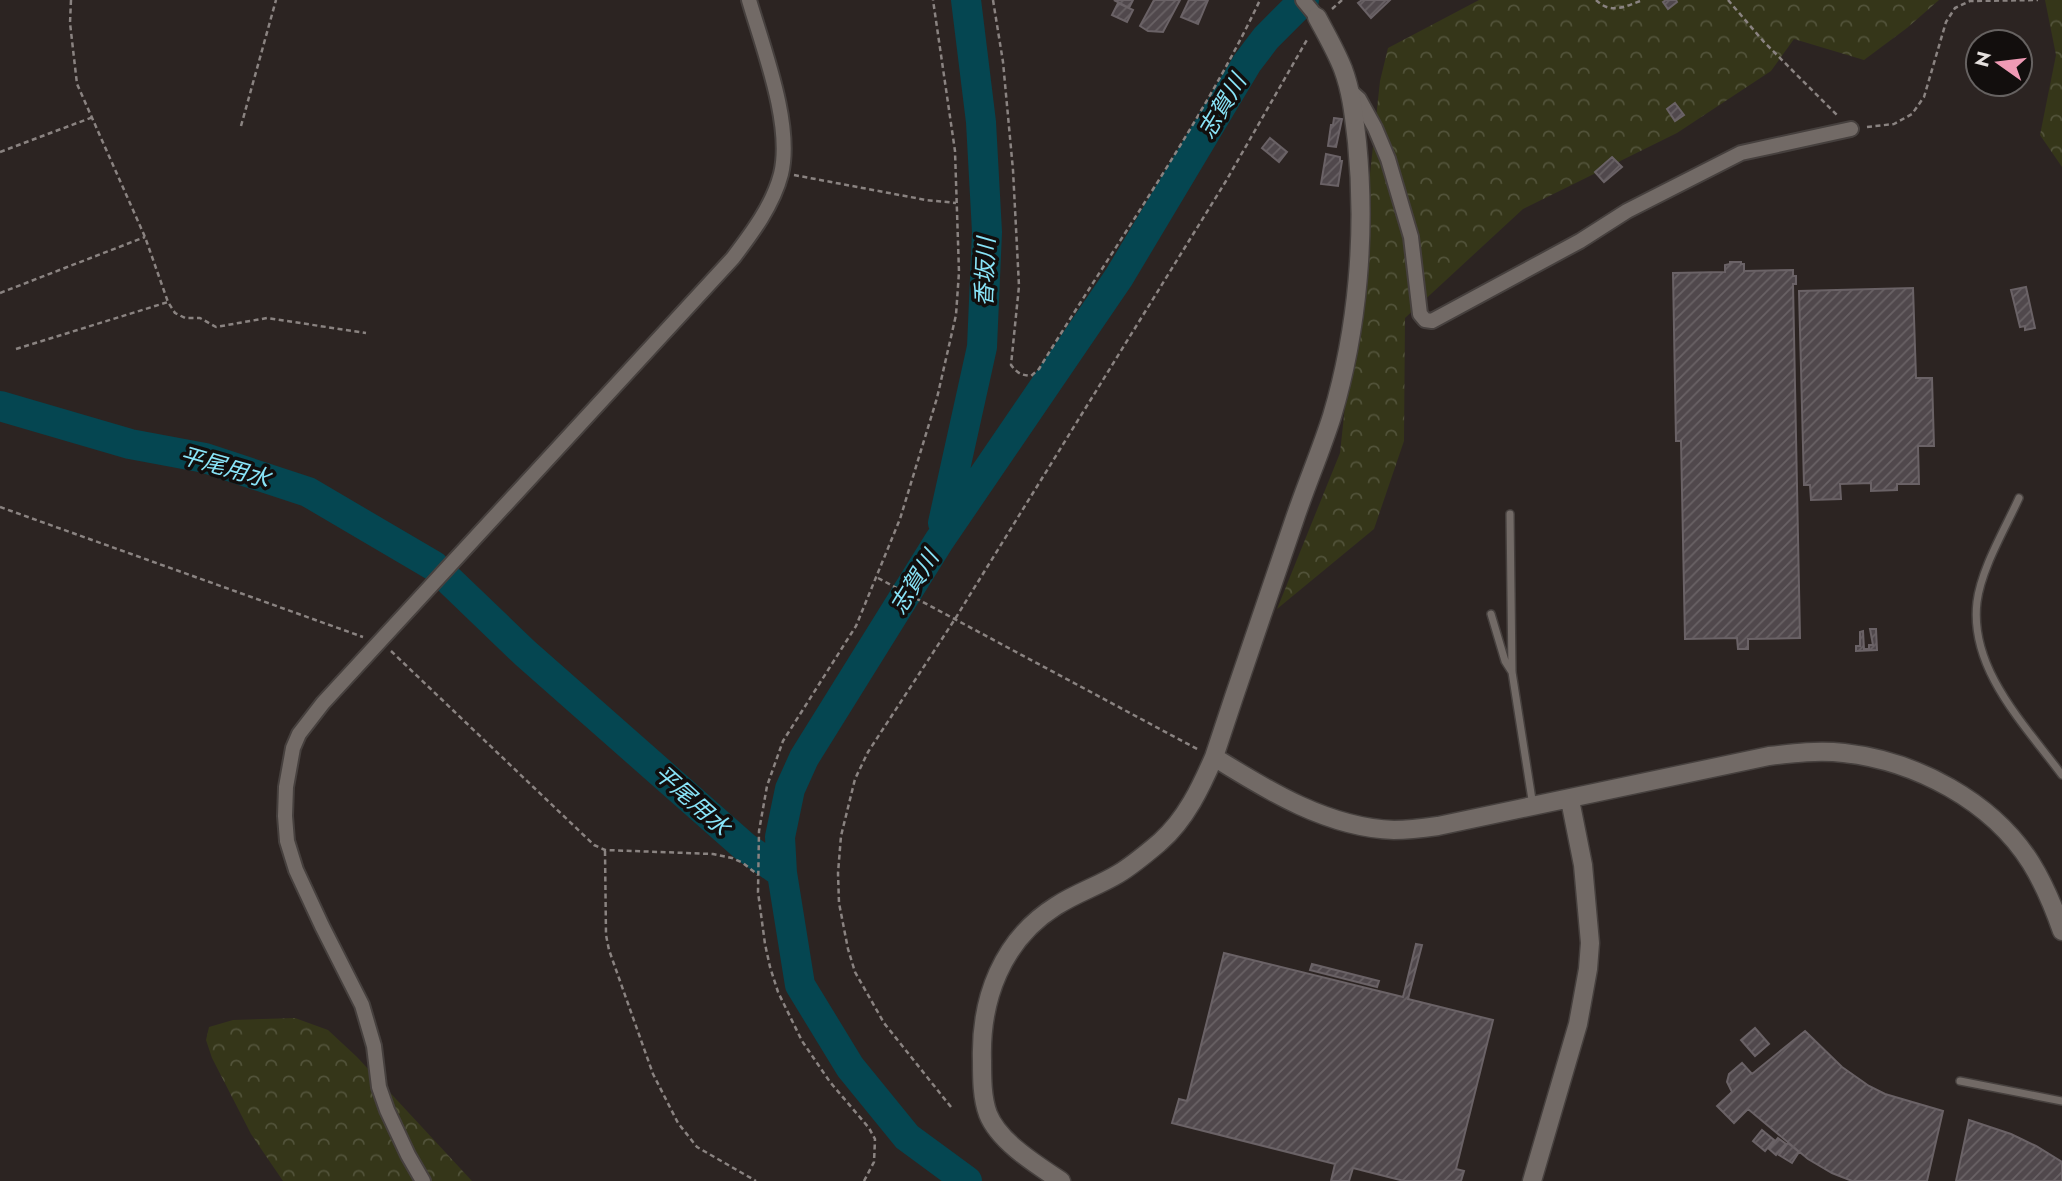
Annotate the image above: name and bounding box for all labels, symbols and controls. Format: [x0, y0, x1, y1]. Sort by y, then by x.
north arrow [1964, 28, 2034, 98]
text: N [1968, 48, 1998, 70]
water label: 志賀川 [1190, 65, 1256, 144]
water label: 香坂川 [967, 234, 1003, 307]
water label: 平尾用水 [176, 438, 277, 497]
water label: 志賀川 [881, 541, 948, 620]
water label: 平尾用水 [646, 757, 740, 845]

